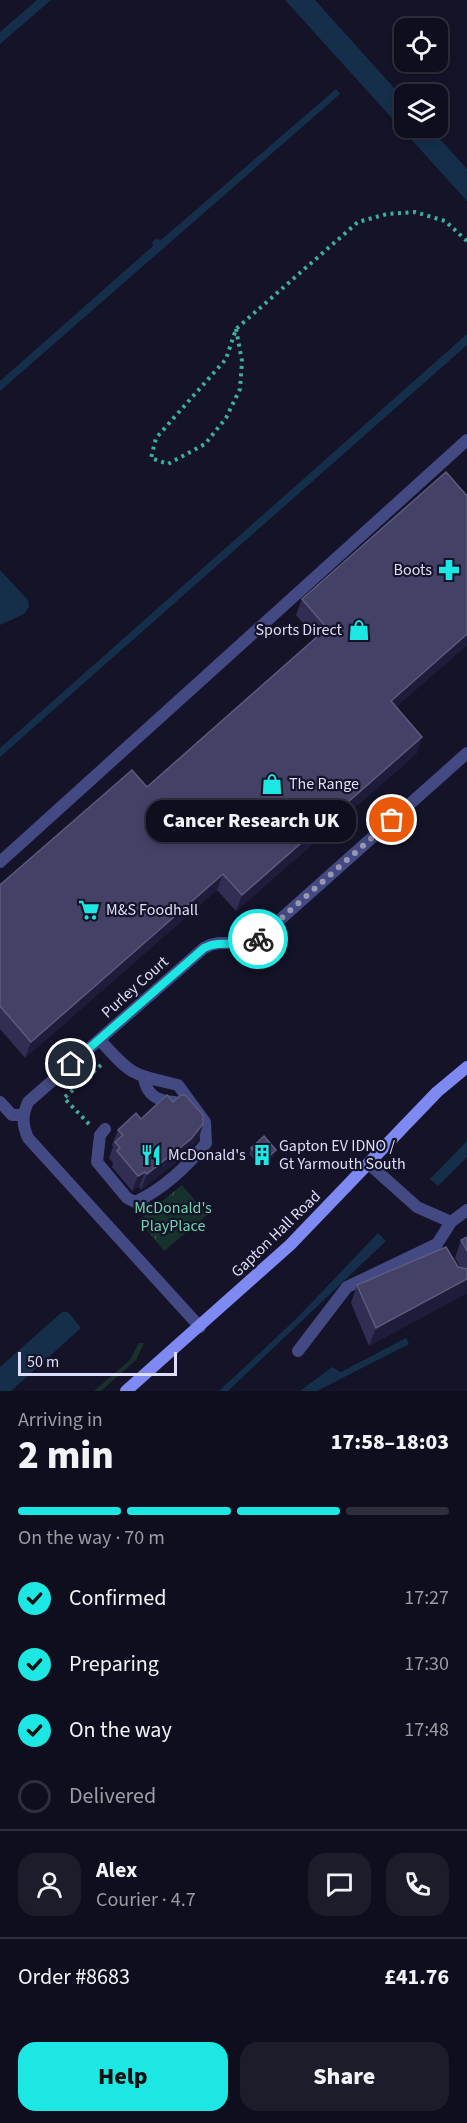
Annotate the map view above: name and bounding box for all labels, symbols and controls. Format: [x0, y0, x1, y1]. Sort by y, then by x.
map controls [394, 18, 448, 138]
button: locate [394, 18, 448, 72]
button: layers [394, 84, 448, 138]
pharmacy icon: Boots [437, 558, 461, 582]
place label: Boots [394, 559, 432, 581]
shop icon: Sports Direct [347, 618, 371, 642]
place label: Sports Direct [256, 619, 343, 641]
shop icon: The Range [260, 772, 284, 796]
place label: The Range [289, 773, 359, 795]
pin [366, 794, 417, 845]
callout: Cancer Research UK [146, 799, 356, 841]
icon: bag [375, 803, 408, 836]
text: Cancer Research UK [163, 807, 339, 835]
supermarket icon: M&S Foodhall [77, 898, 101, 922]
place label: M&S Foodhall [106, 899, 198, 921]
courier [228, 909, 288, 969]
icon: bike [242, 923, 275, 956]
street label: Purley Court [97, 950, 174, 1023]
pin [45, 1038, 96, 1089]
icon: home [54, 1047, 87, 1080]
place label: Gapton EV IDNO / Gt Yarmouth South [279, 1135, 406, 1175]
restaurant icon: McDonald's [139, 1143, 163, 1167]
building icon: Gapton EV IDNO / Gt Yarmouth South [250, 1143, 274, 1167]
place label: McDonald's [168, 1144, 246, 1166]
street label: Gapton Hall Road [226, 1186, 326, 1282]
park label: McDonald's PlayPlace [134, 1197, 212, 1237]
scale bar [18, 1349, 177, 1376]
text: 50 m [27, 1351, 59, 1373]
text: Arriving in [18, 1406, 103, 1434]
text: 17:58–18:03 [331, 1426, 449, 1458]
text: 2 min [18, 1428, 114, 1484]
text: On the way · 70 m [18, 1524, 165, 1552]
icon: check [18, 1582, 51, 1615]
text: Confirmed [69, 1582, 166, 1614]
text: 17:27 [404, 1584, 449, 1612]
icon: check [18, 1648, 51, 1681]
text: Preparing [69, 1648, 159, 1680]
text: 17:30 [404, 1650, 449, 1678]
icon: check [18, 1714, 51, 1747]
text: On the way [69, 1714, 172, 1746]
text: 17:48 [404, 1716, 449, 1744]
text: Delivered [69, 1780, 156, 1812]
button: person [18, 1853, 81, 1916]
button: chat [308, 1853, 371, 1916]
button: phone [386, 1853, 449, 1916]
text: Alex [96, 1854, 137, 1886]
text: Courier · 4.7 [96, 1886, 196, 1914]
text: Order #8683 [18, 1961, 130, 1993]
text: £41.76 [384, 1961, 449, 1993]
button: Help [18, 2042, 228, 2111]
button: Share [240, 2042, 449, 2111]

